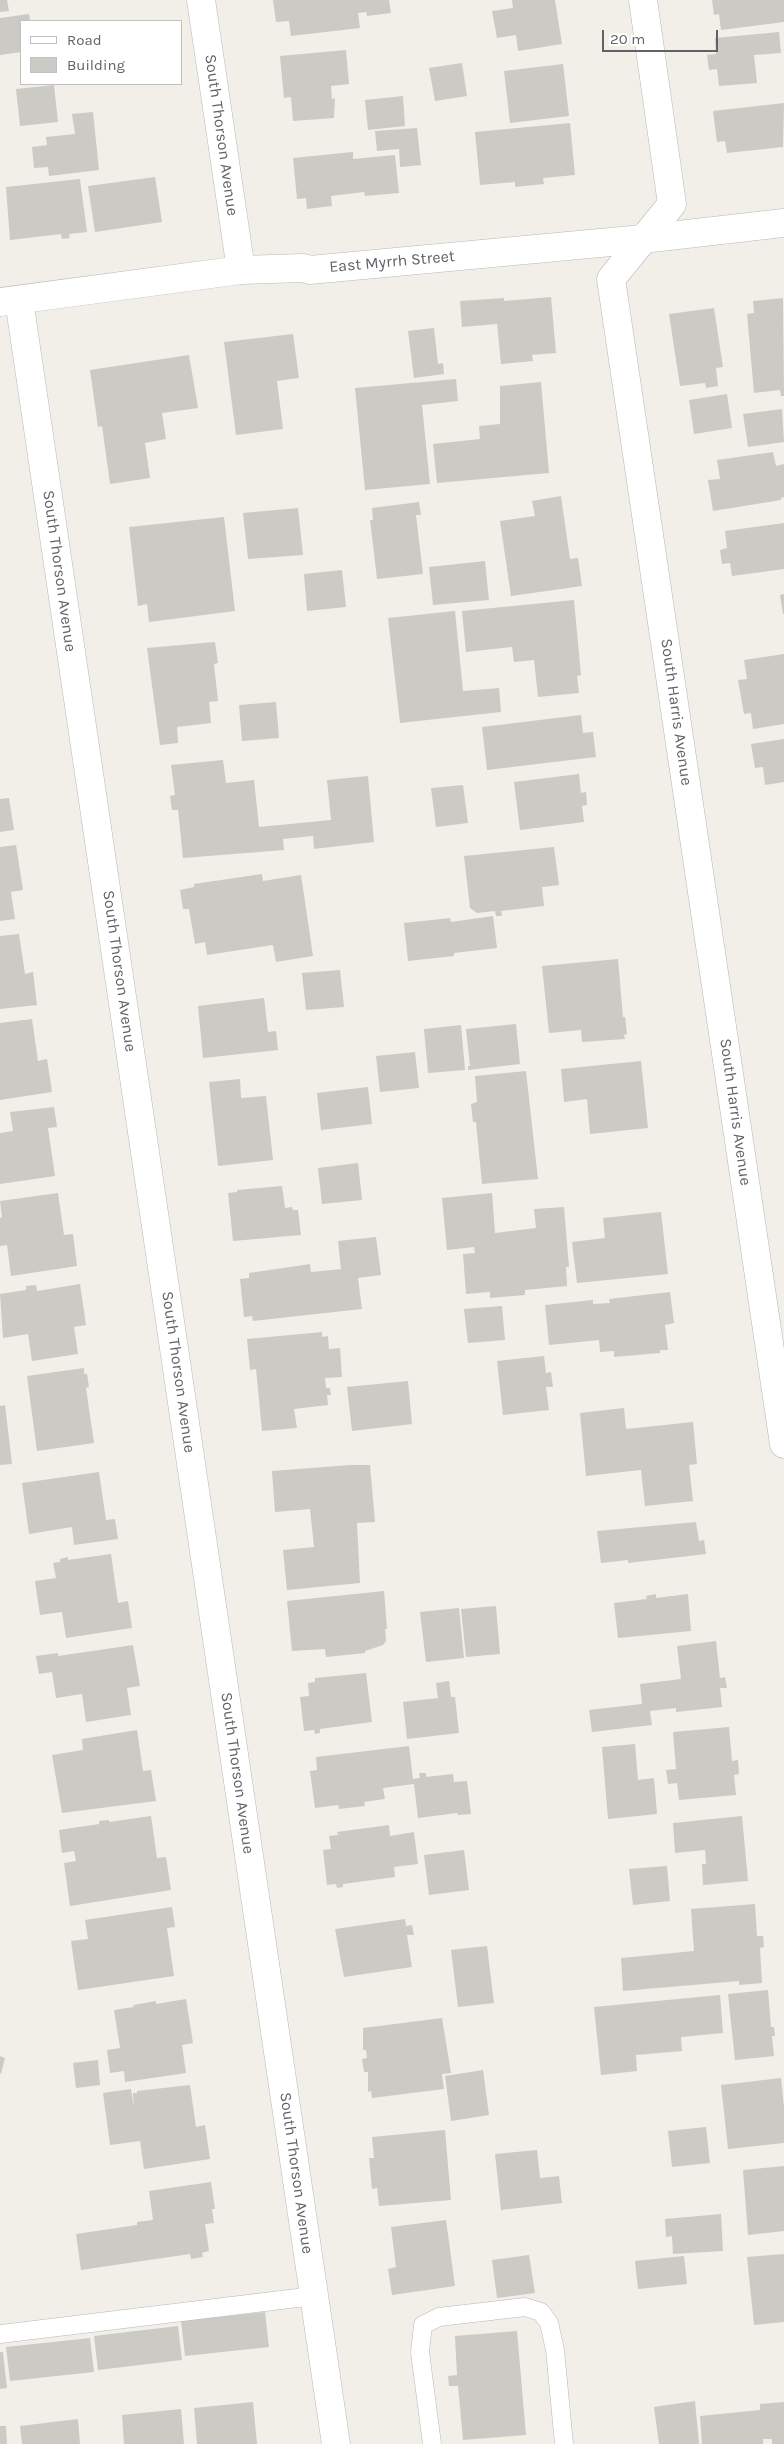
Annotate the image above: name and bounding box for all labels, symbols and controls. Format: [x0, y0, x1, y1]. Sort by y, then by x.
legend [20, 20, 182, 85]
scale bar [604, 20, 720, 52]
text: 20 m [610, 30, 645, 48]
text: Road [67, 31, 102, 49]
street label: South Thorson Avenue [200, 53, 242, 217]
text: Building [67, 56, 125, 74]
street label: East Myrrh Street [328, 247, 456, 277]
street label: South Thorson Avenue [38, 489, 80, 653]
street label: South Harris Avenue [656, 637, 696, 787]
street label: South Thorson Avenue [98, 889, 140, 1053]
street label: South Harris Avenue [715, 1037, 755, 1187]
street label: South Thorson Avenue [157, 1290, 199, 1454]
street label: South Thorson Avenue [216, 1691, 258, 1855]
street label: South Thorson Avenue [275, 2091, 317, 2255]

